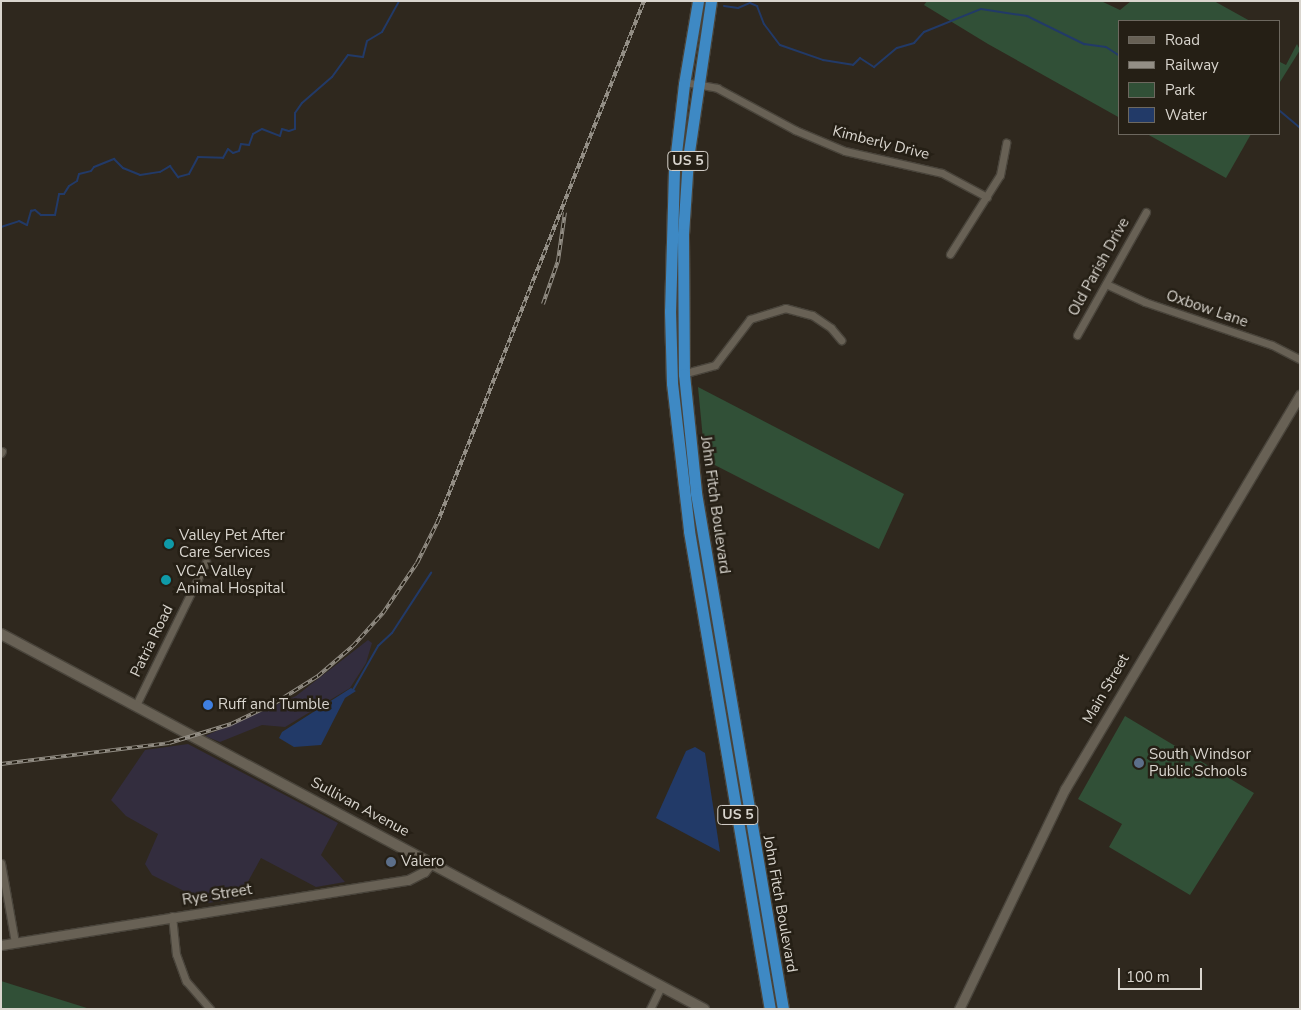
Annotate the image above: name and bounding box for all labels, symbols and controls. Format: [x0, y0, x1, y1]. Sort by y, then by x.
legend [1118, 20, 1281, 135]
text: Road [1165, 30, 1200, 50]
text: Railway [1165, 55, 1219, 75]
text: Park [1165, 80, 1195, 100]
text: Water [1165, 105, 1207, 125]
street label: Kimberly Drive [831, 122, 931, 164]
road number: US 5 [667, 150, 709, 172]
street label: Old Parish Drive [1065, 215, 1133, 319]
street label: Oxbow Lane [1164, 287, 1250, 331]
street label: John Fitch Boulevard [696, 435, 734, 575]
place label: Valley Pet After Care Services [179, 526, 285, 561]
marker: Valley Pet After Care Services [163, 538, 175, 550]
place label: VCA Valley Animal Hospital [176, 562, 285, 597]
marker: VCA Valley Animal Hospital [160, 574, 172, 586]
street label: Patria Road [127, 602, 177, 680]
street label: Main Street [1079, 651, 1133, 727]
place label: Ruff and Tumble [218, 696, 329, 714]
marker: Ruff and Tumble [202, 699, 214, 711]
place label: South Windsor Public Schools [1149, 745, 1251, 780]
marker: South Windsor Public Schools [1133, 757, 1145, 769]
street label: Sullivan Avenue [308, 773, 412, 841]
road number: US 5 [717, 804, 759, 826]
street label: John Fitch Boulevard [759, 834, 801, 974]
place label: Valero [401, 853, 444, 871]
marker: Valero [385, 856, 397, 868]
street label: Rye Street [181, 881, 253, 909]
scale bar [1121, 958, 1205, 990]
text: 100 m [1126, 967, 1170, 987]

